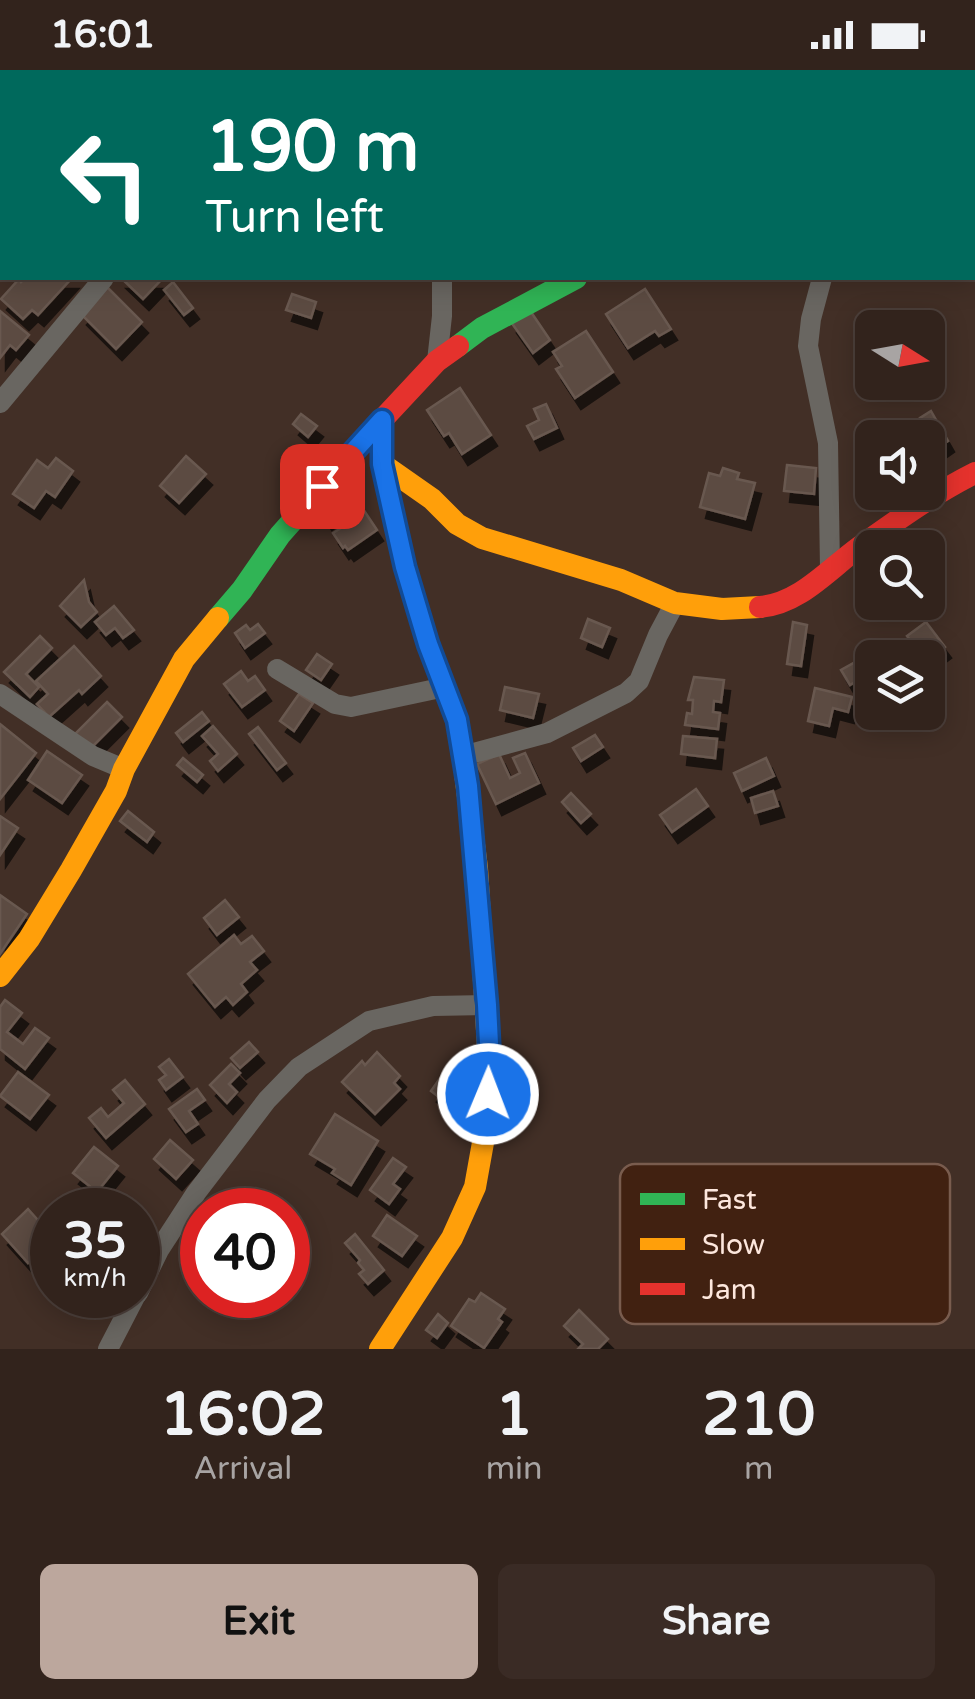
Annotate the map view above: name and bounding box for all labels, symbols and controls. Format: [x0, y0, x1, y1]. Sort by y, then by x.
text: 16:01 [50, 12, 155, 58]
text: 190 m [205, 106, 419, 190]
icon: left [40, 110, 170, 240]
text: Turn left [205, 191, 384, 245]
north arrow [855, 310, 945, 400]
map controls [855, 310, 945, 730]
button: sound [855, 420, 945, 510]
pin [280, 444, 365, 529]
icon: arrive [295, 459, 350, 514]
button: search [855, 530, 945, 620]
button: layers [855, 640, 945, 730]
position arrow [436, 1042, 540, 1146]
legend [620, 1164, 950, 1324]
text: Fast [702, 1183, 757, 1217]
speed limit sign: 40 [180, 1188, 310, 1318]
text: 35 [64, 1211, 126, 1271]
text: Slow [702, 1228, 765, 1262]
text: km/h [64, 1263, 126, 1293]
text: Jam [702, 1273, 757, 1307]
text: 16:02 [160, 1379, 326, 1451]
text: 1 [495, 1379, 533, 1451]
text: 210 [702, 1379, 815, 1451]
text: Arrival [193, 1450, 292, 1488]
text: min [486, 1450, 543, 1488]
text: m [744, 1450, 773, 1488]
button: Exit [40, 1564, 478, 1679]
button: Share [498, 1564, 935, 1679]

